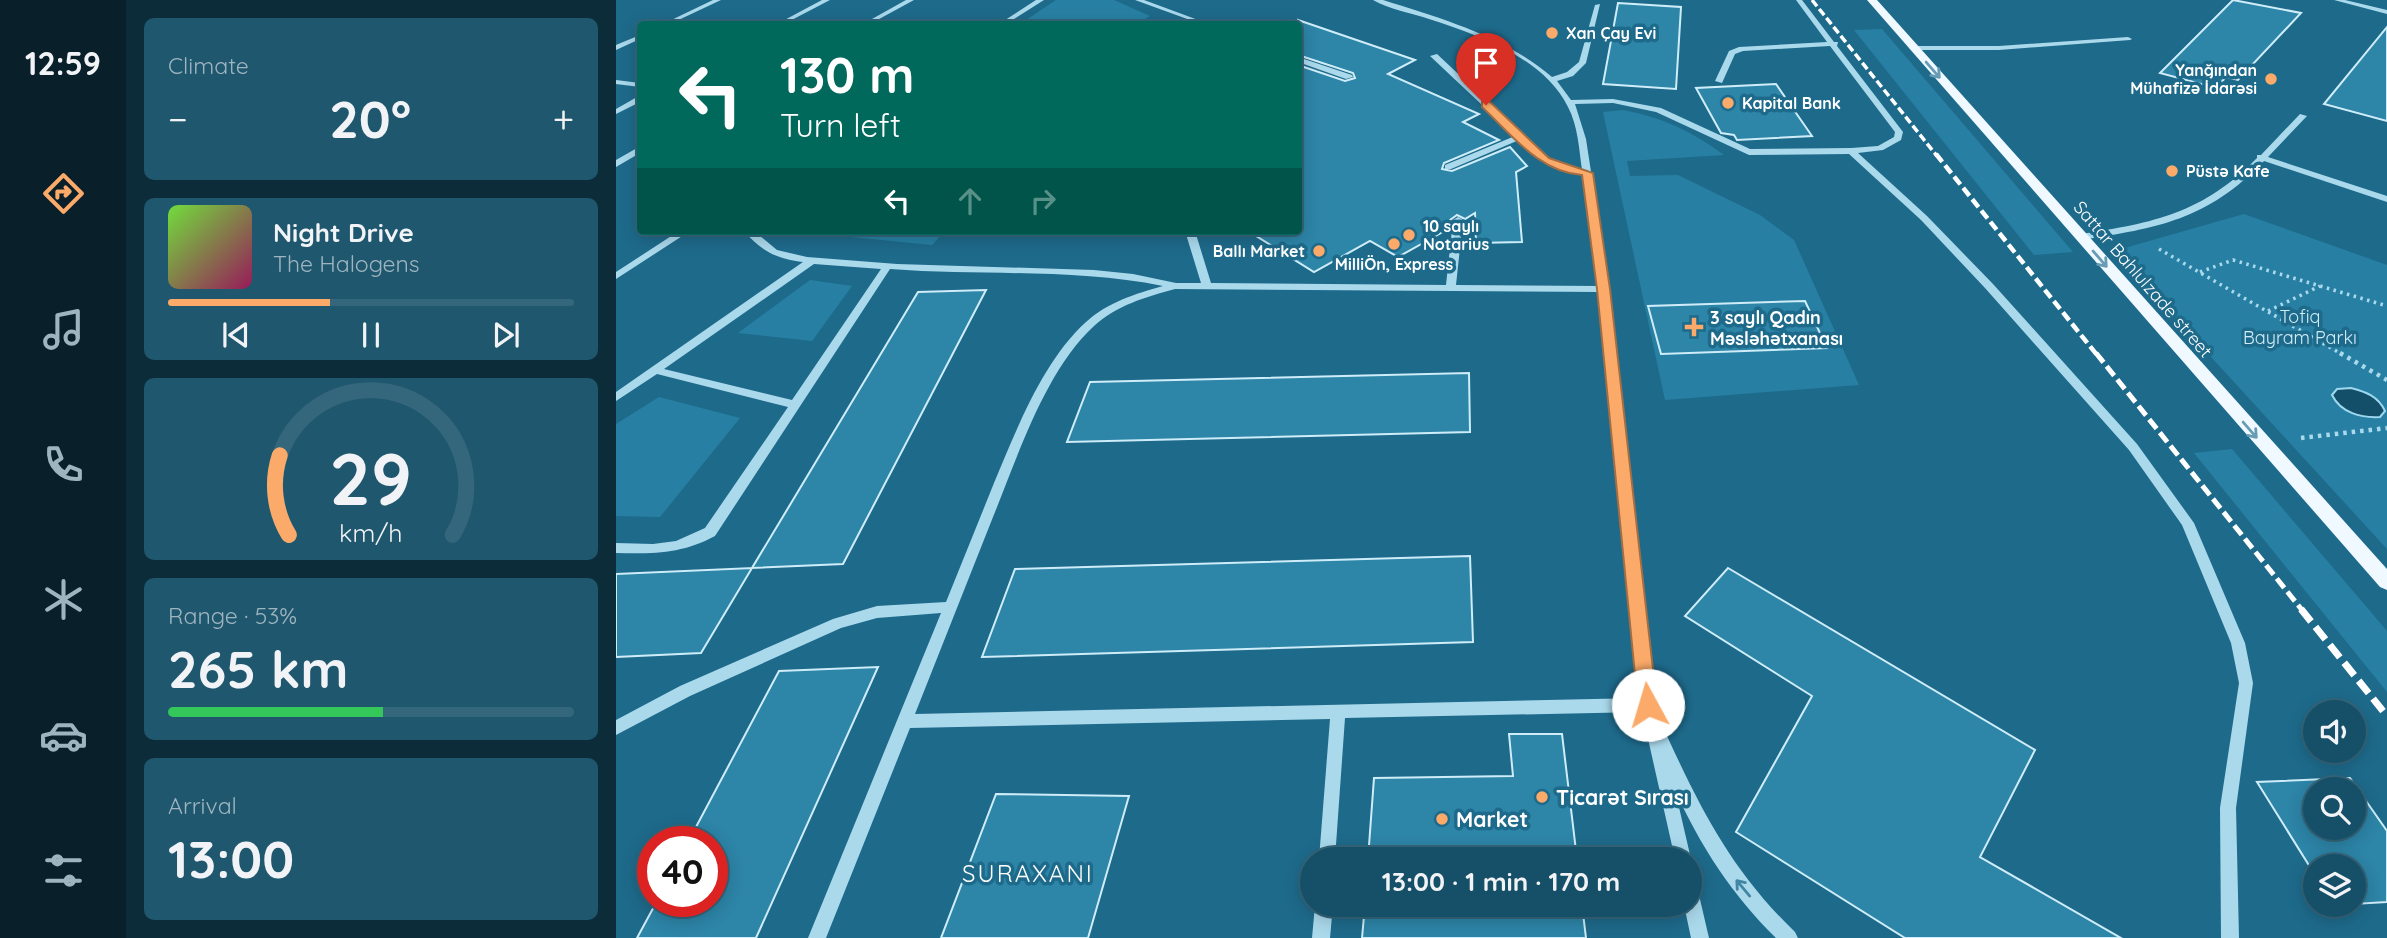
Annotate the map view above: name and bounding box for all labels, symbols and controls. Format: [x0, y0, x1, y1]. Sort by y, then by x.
place label: Xan Çay Evi [1566, 23, 1656, 43]
marker: Xan Çay Evi [1544, 25, 1560, 41]
pin [1456, 33, 1516, 105]
text: 12:59 [25, 43, 101, 83]
text: 130 m [780, 44, 914, 105]
icon: arrive [1467, 44, 1505, 82]
icon: left [665, 49, 756, 140]
text: Climate [168, 51, 249, 80]
place label: Yanğından Mühafizə İdarəsi [2130, 60, 2257, 98]
one-way arrow [1925, 61, 1941, 79]
marker: Yanğından Mühafizə İdarəsi [2263, 71, 2279, 87]
text: 20° [329, 86, 411, 151]
place label: Kapital Bank [1742, 93, 1841, 113]
text: − [168, 95, 188, 143]
text: + [553, 95, 574, 143]
marker: Kapital Bank [1720, 95, 1736, 111]
text: Turn left [780, 105, 901, 145]
place label: Püstə Kafe [2186, 161, 2270, 181]
marker: Püstə Kafe [2164, 163, 2180, 179]
icon: directions [39, 169, 88, 218]
icon: left [878, 182, 916, 220]
icon: ahead [951, 182, 989, 220]
icon: right [1024, 182, 1062, 220]
street label: Sattar Bahlulzade street [2069, 196, 2217, 362]
text: Night Drive [273, 216, 414, 249]
place label: 10 saylı Notarius [1423, 216, 1489, 254]
marker: 10 saylı Notarius [1401, 227, 1417, 243]
marker: MilliÖn, Express [1386, 236, 1402, 252]
place label: Ballı Market [1213, 241, 1305, 261]
marker: Ballı Market [1311, 243, 1327, 259]
text: The Halogens [273, 249, 420, 278]
one-way arrow [2092, 250, 2108, 268]
place label: MilliÖn, Express [1335, 254, 1453, 274]
icon: music [39, 305, 88, 354]
park label: Tofiq Bayram Parkı [2243, 305, 2357, 349]
place label: 3 saylı Qadın Məsləhətxanası [1710, 306, 1843, 350]
icon: previous [217, 316, 255, 354]
icon: pause [352, 316, 390, 354]
icon: next [487, 316, 525, 354]
marker: 3 saylı Qadın Məsləhətxanası [1684, 317, 1704, 337]
one-way arrow [2242, 421, 2258, 439]
text: 29 [330, 432, 412, 523]
icon: phone [39, 440, 88, 489]
text: km/h [339, 517, 403, 548]
icon: climate [39, 575, 88, 624]
text: Range · 53% [168, 601, 297, 630]
text: 265 km [168, 636, 348, 701]
position arrow [1611, 668, 1685, 742]
map controls [2303, 700, 2366, 917]
button: sound [2303, 700, 2366, 763]
icon: car [39, 711, 88, 760]
button: search [2303, 777, 2366, 840]
place label: Ticarət Sırası [1556, 784, 1689, 810]
marker: Ticarət Sırası [1534, 789, 1550, 805]
text: Arrival [168, 791, 237, 820]
place label: Market [1456, 806, 1528, 832]
marker: Market [1434, 811, 1450, 827]
text: 13:00 [168, 826, 294, 891]
speed limit sign: 40 [637, 826, 728, 917]
icon: filters [39, 846, 88, 895]
button: layers [2303, 854, 2366, 917]
district label: SURAXANI [962, 858, 1094, 888]
text: 13:00 · 1 min · 170 m [1382, 865, 1620, 898]
one-way arrow [1735, 880, 1751, 898]

